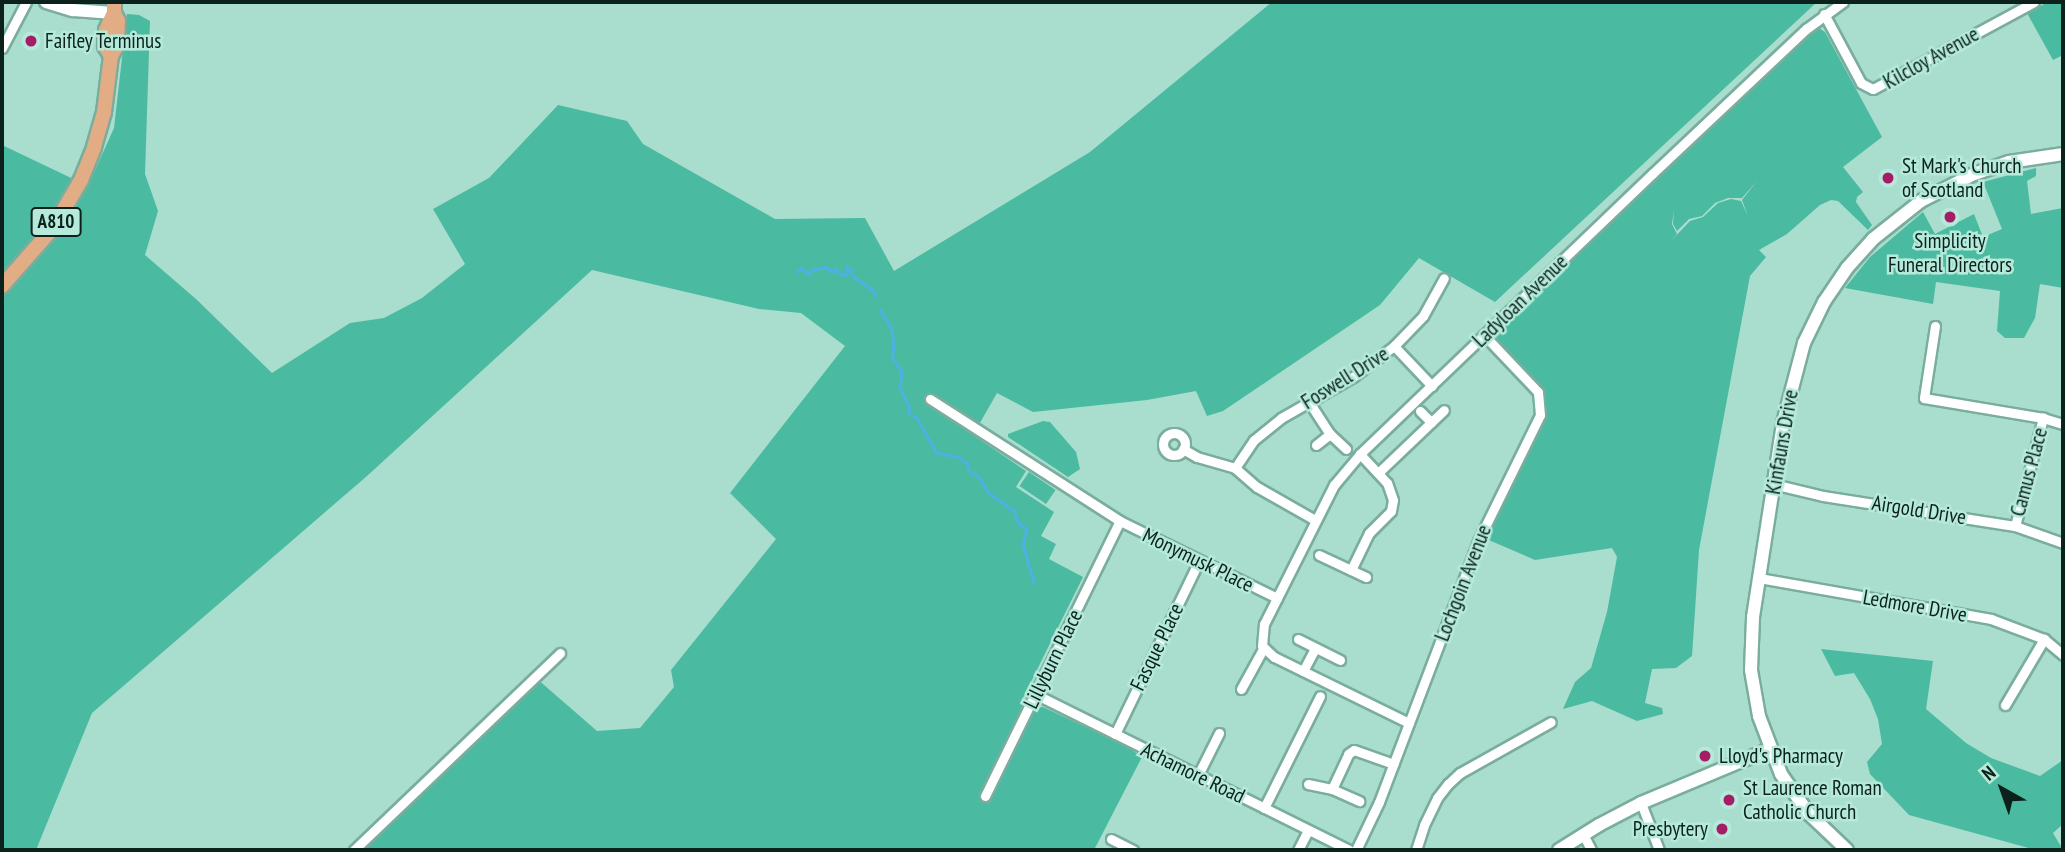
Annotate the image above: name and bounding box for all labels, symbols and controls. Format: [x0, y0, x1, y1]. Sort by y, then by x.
street label: Kilcloy Avenue [1878, 21, 1984, 95]
place label: Faifley Terminus [45, 28, 162, 54]
marker: Faifley Terminus [23, 33, 39, 49]
place label: St Mark's Church of Scotland [1902, 153, 2022, 203]
marker: St Mark's Church of Scotland [1880, 170, 1896, 186]
road number: A810 [30, 206, 82, 238]
marker: Simplicity Funeral Directors [1942, 209, 1958, 225]
place label: Simplicity Funeral Directors [1888, 228, 2012, 278]
street label: Ladyloan Avenue [1467, 249, 1573, 353]
street label: Foswell Drive [1297, 341, 1393, 415]
street label: Kinfauns Drive [1760, 388, 1804, 496]
street label: Camus Place [2005, 425, 2053, 519]
street label: Airgold Drive [1870, 490, 1968, 530]
street label: Lochgoin Avenue [1429, 521, 1497, 645]
street label: Monymusk Place [1138, 522, 1258, 598]
street label: Ledmore Drive [1861, 584, 1969, 628]
street label: Fasque Place [1125, 599, 1189, 695]
street label: Lillyburn Place [1018, 605, 1088, 713]
street label: Achamore Road [1137, 737, 1249, 809]
place label: Lloyd's Pharmacy [1719, 743, 1843, 769]
marker: Lloyd's Pharmacy [1697, 748, 1713, 764]
north arrow [1967, 754, 2037, 824]
text: N [1977, 760, 2000, 785]
place label: St Laurence Roman Catholic Church [1743, 775, 1882, 825]
marker: St Laurence Roman Catholic Church [1721, 792, 1737, 808]
place label: Presbytery [1633, 816, 1708, 842]
marker: Presbytery [1714, 821, 1730, 837]

